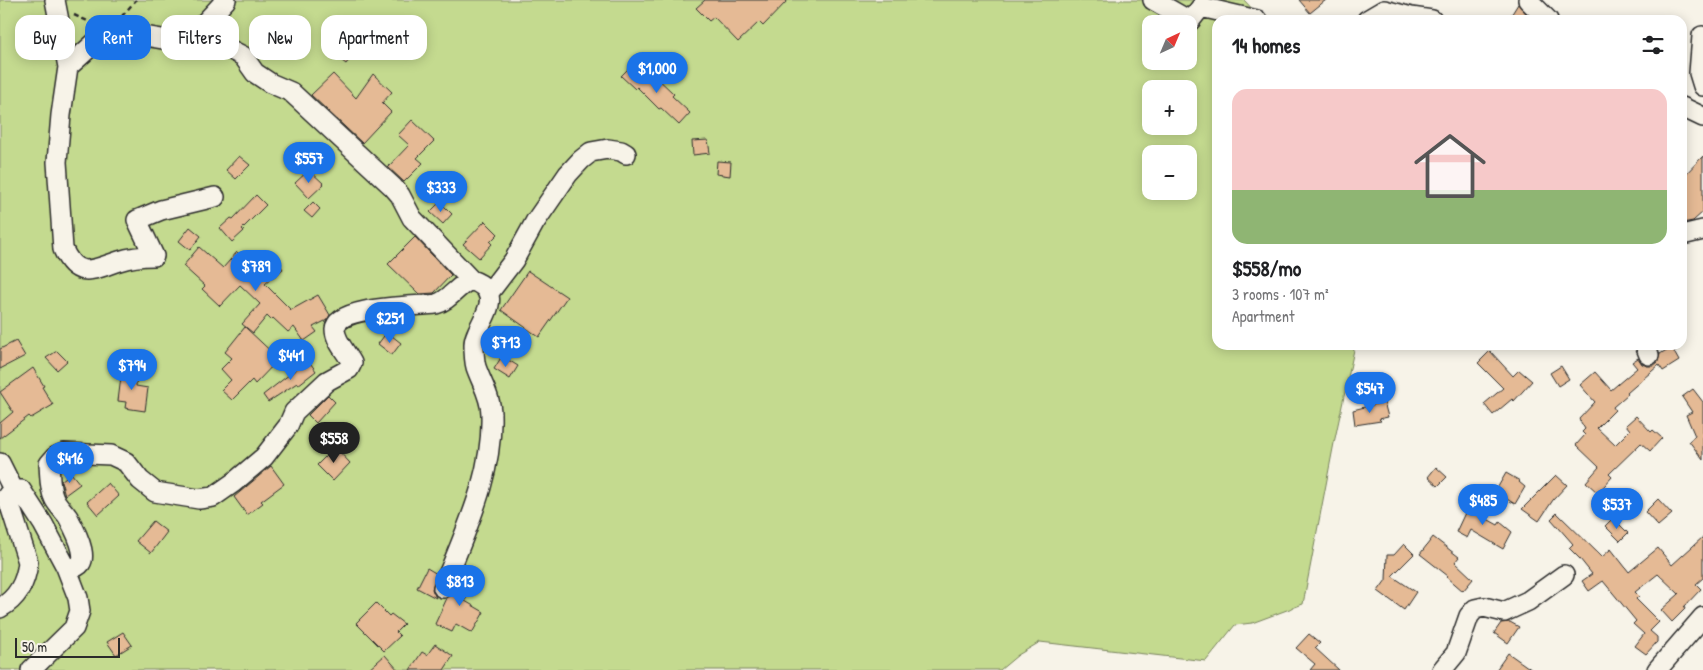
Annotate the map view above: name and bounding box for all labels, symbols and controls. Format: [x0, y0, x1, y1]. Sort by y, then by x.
chip: Buy [15, 15, 75, 60]
chip: Rent [85, 15, 151, 60]
chip: Filters [161, 15, 239, 60]
chip: New [249, 15, 311, 60]
chip: Apartment [321, 15, 427, 60]
north arrow [1142, 15, 1198, 70]
map controls [1142, 15, 1197, 200]
text: 14 homes [1232, 31, 1300, 60]
icon: filters [1639, 31, 1667, 59]
pin: $1,000 [616, 52, 698, 94]
text: $1,000 [638, 57, 676, 79]
button: + [1142, 80, 1197, 135]
icon: home [1405, 121, 1495, 211]
pin: $557 [279, 142, 339, 184]
button: − [1142, 145, 1197, 200]
text: $557 [294, 147, 324, 169]
pin: $333 [411, 170, 471, 213]
text: $333 [426, 176, 456, 198]
pin: $789 [226, 250, 286, 292]
text: $558/mo [1232, 254, 1301, 283]
text: $789 [242, 255, 270, 277]
text: 3 rooms · 107 m² [1232, 283, 1329, 305]
pin: $251 [360, 302, 420, 344]
text: Apartment [1232, 305, 1295, 327]
text: $251 [376, 307, 404, 329]
pin: $713 [476, 326, 536, 368]
text: $713 [491, 331, 521, 353]
pin: $441 [261, 338, 321, 381]
text: $441 [278, 344, 304, 366]
pin: $794 [102, 348, 162, 391]
text: $794 [118, 354, 146, 376]
pin: $547 [1340, 372, 1400, 414]
text: $547 [1356, 377, 1384, 399]
pin: $558 [304, 422, 364, 464]
text: $558 [320, 427, 348, 449]
pin: $416 [40, 442, 100, 484]
text: $416 [57, 447, 83, 469]
pin: $485 [1453, 484, 1513, 526]
pin: $537 [1587, 488, 1647, 530]
text: $485 [1469, 489, 1497, 511]
text: $537 [1602, 493, 1632, 515]
pin: $813 [430, 564, 490, 607]
text: $813 [446, 570, 474, 592]
scale bar [15, 635, 120, 658]
text: 50 m [22, 637, 47, 656]

